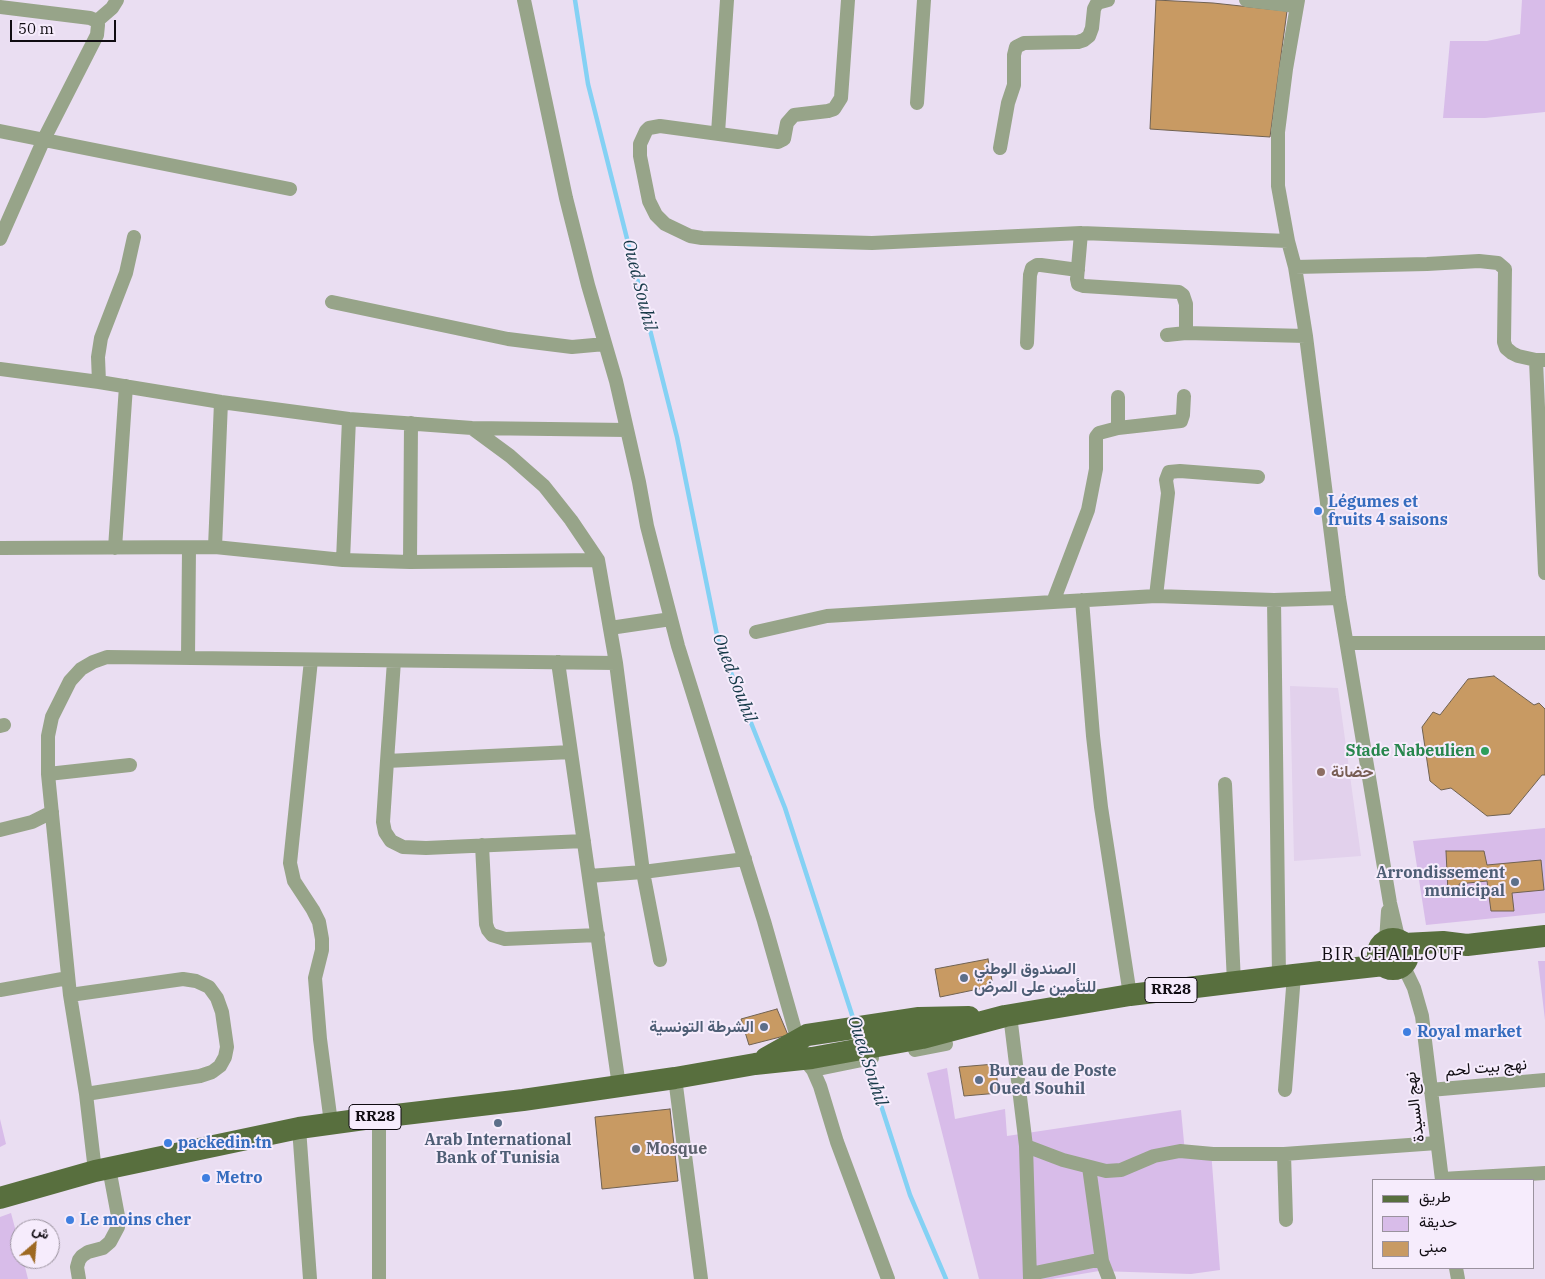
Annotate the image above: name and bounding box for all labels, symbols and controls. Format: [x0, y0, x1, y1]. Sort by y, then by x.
scale bar [12, 10, 119, 42]
text: 50 m [18, 19, 54, 38]
water label: Oued Souhil [617, 237, 661, 333]
place label: Légumes et fruits 4 saisons [1328, 492, 1448, 530]
marker: Légumes et fruits 4 saisons [1312, 505, 1324, 517]
water label: Oued Souhil [707, 631, 761, 725]
place label: Stade Nabeulien [1346, 741, 1475, 761]
marker: Stade Nabeulien [1479, 745, 1491, 757]
place label: حضانة [1331, 762, 1373, 782]
marker: حضانة [1315, 766, 1327, 778]
place label: Arrondissement municipal [1376, 863, 1505, 901]
marker: Arrondissement municipal [1509, 876, 1521, 888]
district label: BIR CHALLOUF [1320, 944, 1466, 966]
place label: الصندوق الوطني للتأمين على المرض [974, 959, 1096, 997]
marker: الصندوق الوطني للتأمين على المرض [958, 972, 970, 984]
road number: RR28 [1145, 978, 1197, 1002]
water label: Oued Souhil [842, 1013, 892, 1109]
place label: الشرطة التونسية [649, 1017, 754, 1037]
marker: الشرطة التونسية [758, 1021, 770, 1033]
place label: Royal market [1417, 1022, 1522, 1042]
marker: Royal market [1401, 1026, 1413, 1038]
street label: نهج بيت لحم [1444, 1055, 1528, 1081]
place label: Bureau de Poste Oued Souhil [989, 1061, 1116, 1099]
street label: نهج السيدة [1401, 1071, 1429, 1143]
marker: Bureau de Poste Oued Souhil [973, 1074, 985, 1086]
road number: RR28 [349, 1104, 401, 1130]
marker: Arab International Bank of Tunisia [492, 1117, 504, 1129]
place label: Arab International Bank of Tunisia [424, 1130, 572, 1168]
place label: packedin.tn [178, 1133, 272, 1153]
marker: packedin.tn [162, 1137, 174, 1149]
place label: Mosque [646, 1139, 707, 1159]
marker: Mosque [630, 1143, 642, 1155]
place label: Metro [216, 1168, 263, 1188]
marker: Metro [200, 1172, 212, 1184]
legend [1372, 1179, 1535, 1269]
text: طريق [1419, 1187, 1451, 1206]
place label: Le moins cher [80, 1210, 191, 1230]
text: حديقة [1419, 1212, 1457, 1231]
marker: Le moins cher [64, 1214, 76, 1226]
north arrow [10, 1219, 60, 1269]
text: ش [30, 1220, 53, 1243]
text: مبنى [1419, 1237, 1447, 1256]

